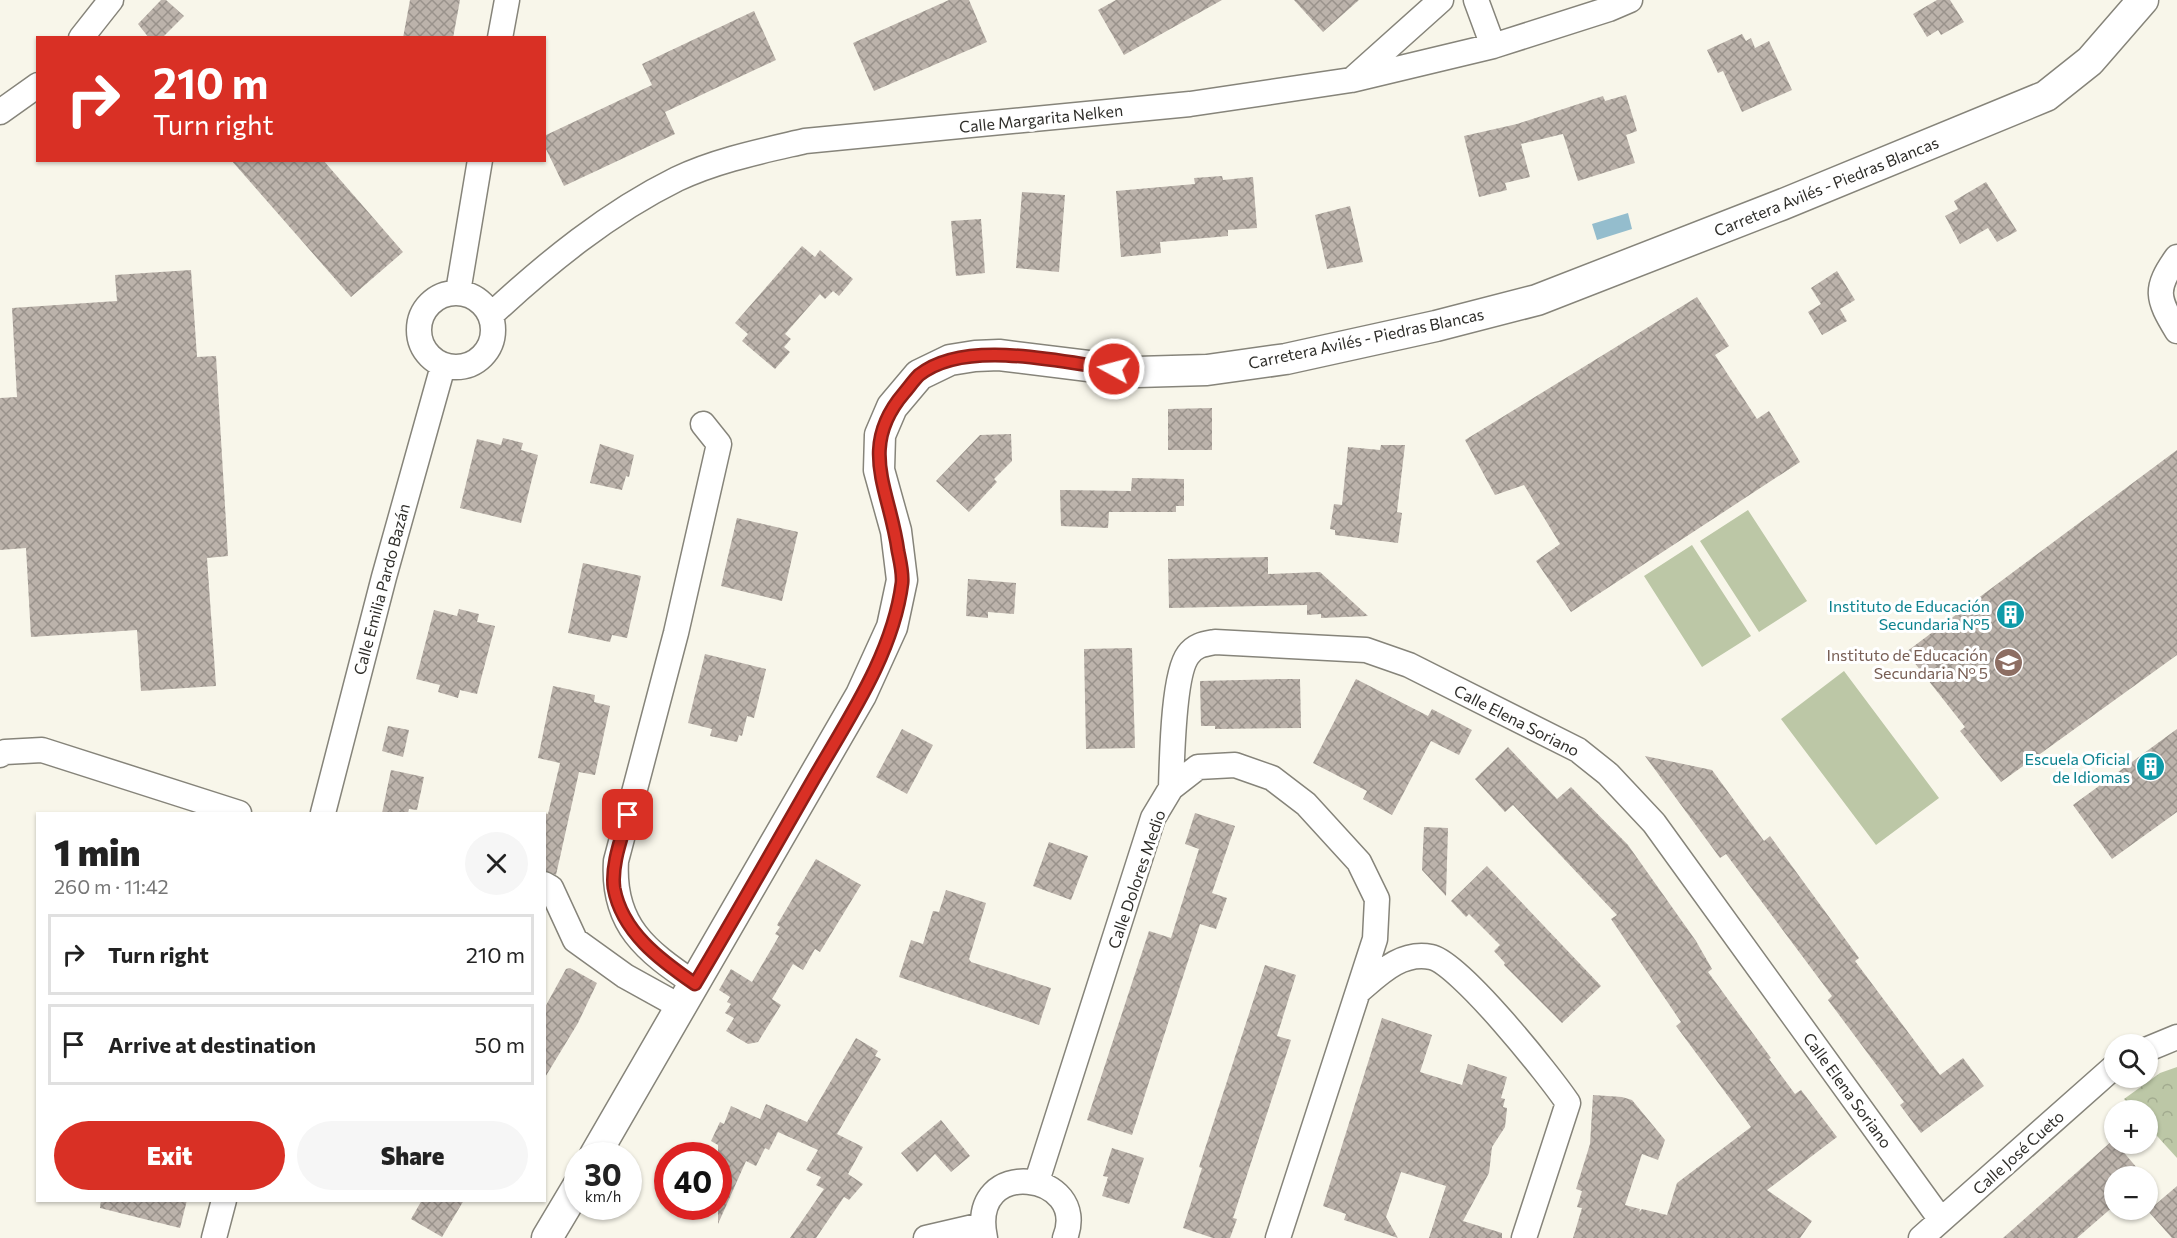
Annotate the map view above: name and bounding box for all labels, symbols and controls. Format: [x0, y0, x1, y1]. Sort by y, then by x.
text: 210 m [153, 56, 268, 108]
icon: right [54, 60, 132, 138]
street label: Calle Margarita Nelken [958, 100, 1124, 136]
text: Turn right [153, 108, 273, 141]
street label: Carretera Avilés - Piedras Blancas [1711, 132, 1941, 240]
street label: Carretera Avilés - Piedras Blancas [1246, 304, 1486, 372]
position arrow [1082, 337, 1146, 401]
street label: Calle Emilia Pardo Bazán [349, 501, 413, 677]
place label: Instituto de Educación Secundaria Nº5 [1828, 596, 1990, 633]
building icon: Instituto de Educación Secundaria Nº5 [1995, 598, 2027, 630]
place label: Instituto de Educación Secundaria Nº 5 [1826, 645, 1988, 682]
school or university icon: Instituto de Educación Secundaria Nº 5 [1993, 647, 2025, 679]
street label: Calle Elena Soriano [1451, 680, 1583, 760]
place label: Escuela Oficial de Idiomas [2025, 749, 2130, 786]
building icon: Escuela Oficial de Idiomas [2135, 751, 2167, 783]
pin [602, 789, 653, 840]
icon: arrive [611, 798, 644, 831]
street label: Calle Dolores Medio [1103, 807, 1169, 951]
text: 1 min [54, 829, 140, 873]
button: close [465, 832, 528, 895]
text: 260 m · 11:42 [54, 874, 169, 898]
icon: right [57, 938, 90, 971]
text: Turn right [108, 941, 209, 968]
text: 210 m [466, 941, 525, 968]
icon: arrive [57, 1028, 90, 1061]
street label: Calle Elena Soriano [1800, 1029, 1896, 1151]
text: Arrive at destination [108, 1031, 316, 1058]
text: 50 m [475, 1031, 525, 1058]
map controls [2104, 1034, 2158, 1220]
button: search [2104, 1034, 2158, 1088]
button: + [2104, 1100, 2158, 1154]
street label: Calle José Cueto [1969, 1106, 2067, 1198]
button: Exit [54, 1121, 285, 1190]
button: Share [297, 1121, 528, 1190]
speed limit sign: 40 [654, 1142, 732, 1220]
text: 30 [584, 1155, 622, 1192]
button: − [2104, 1166, 2158, 1220]
text: km/h [585, 1187, 621, 1205]

